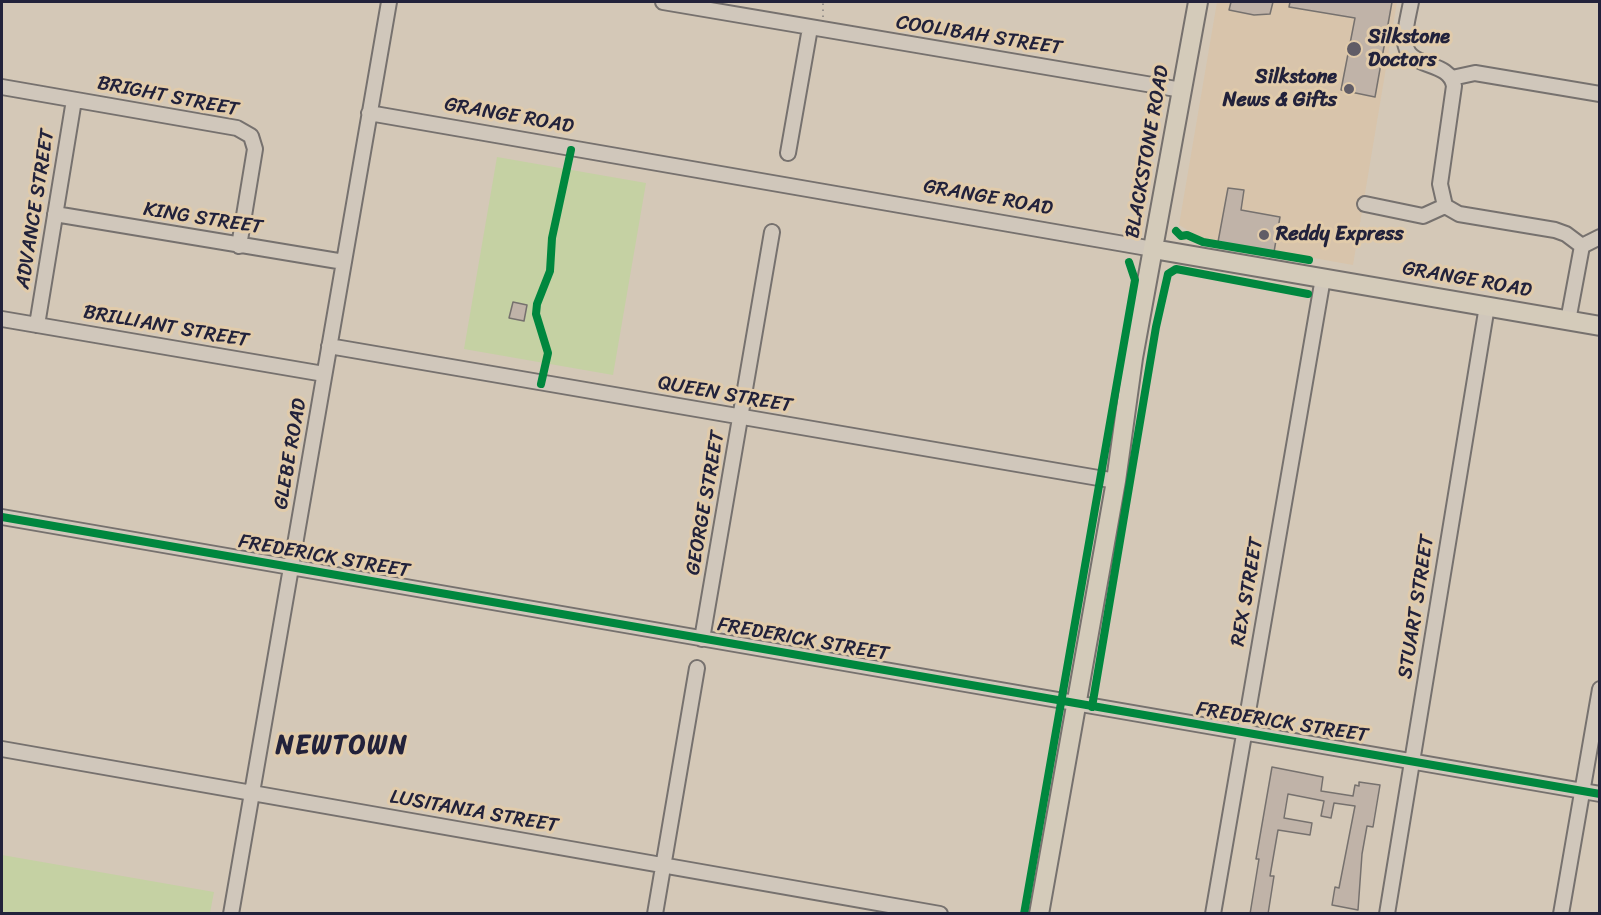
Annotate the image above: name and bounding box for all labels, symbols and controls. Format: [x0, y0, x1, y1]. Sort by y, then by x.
street label: COOLIBAH STREET [894, 11, 1064, 61]
place label: Silkstone Doctors [1368, 26, 1450, 73]
marker: Silkstone Doctors [1345, 40, 1363, 58]
street label: BLACKSTONE ROAD [1121, 64, 1175, 240]
place label: Silkstone News & Gifts [1223, 66, 1337, 113]
street label: BRIGHT STREET [95, 72, 241, 122]
marker: Silkstone News & Gifts [1342, 82, 1356, 96]
street label: GRANGE ROAD [443, 93, 575, 139]
street label: ADVANCE STREET [12, 128, 60, 290]
street label: GRANGE ROAD [922, 175, 1054, 221]
street label: KING STREET [142, 198, 264, 240]
place label: Reddy Express [1276, 223, 1404, 247]
marker: Reddy Express [1257, 228, 1271, 242]
street label: GRANGE ROAD [1401, 257, 1533, 303]
street label: BRILLIANT STREET [81, 301, 251, 353]
street label: QUEEN STREET [656, 371, 794, 419]
street label: GLEBE ROAD [269, 397, 313, 511]
street label: GEORGE STREET [682, 429, 730, 577]
street label: FREDERICK STREET [236, 530, 412, 584]
street label: STUART STREET [1394, 533, 1440, 681]
street label: REX STREET [1227, 536, 1269, 648]
street label: FREDERICK STREET [715, 613, 891, 667]
street label: FREDERICK STREET [1194, 698, 1370, 748]
district label: NEWTOWN [276, 730, 408, 762]
street label: LUSITANIA STREET [388, 785, 560, 839]

